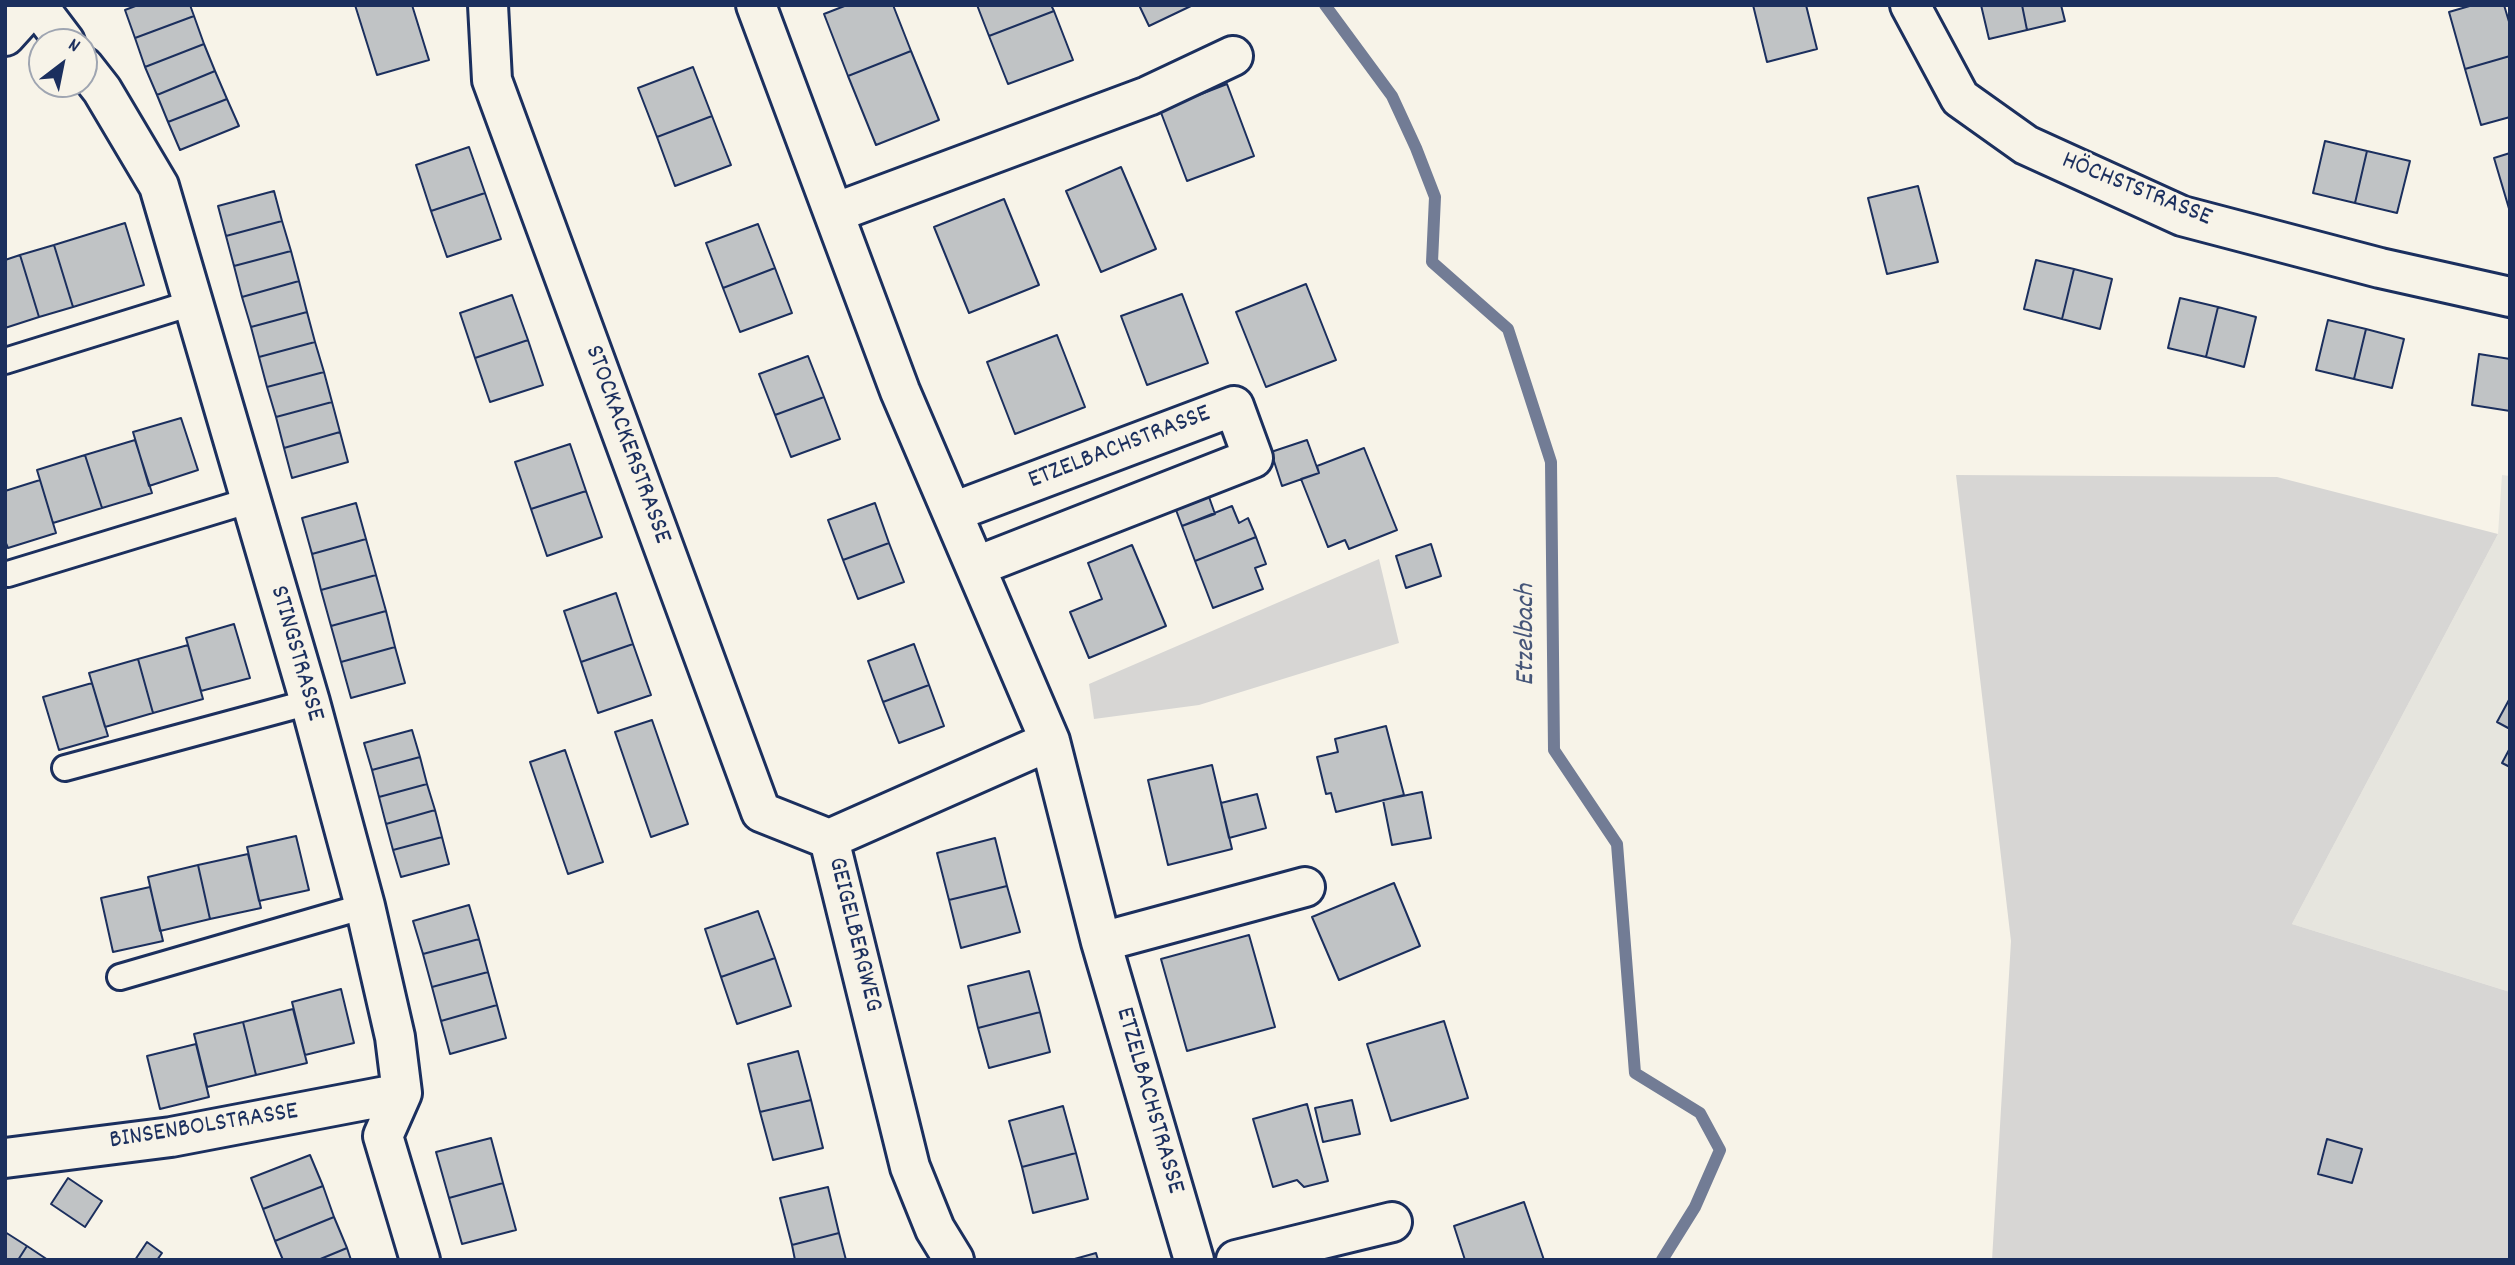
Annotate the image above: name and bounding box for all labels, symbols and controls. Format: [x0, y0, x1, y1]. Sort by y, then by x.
north arrow [28, 28, 98, 98]
text: N [62, 33, 84, 60]
street label: HÖCHSTSTRASSE [2056, 147, 2216, 235]
street label: STOCKACKERSTRASSE [576, 342, 676, 548]
street label: ETZELBACHSTRASSE [1025, 400, 1215, 498]
street label: STINGSTRASSE [261, 583, 329, 725]
water label: Etzelbach [1511, 584, 1545, 686]
street label: GEIGELBERGWEG [819, 854, 887, 1016]
street label: ETZELBACHSTRASSE [1107, 1004, 1189, 1198]
street label: BINSENBOLSTRASSE [107, 1098, 301, 1158]

